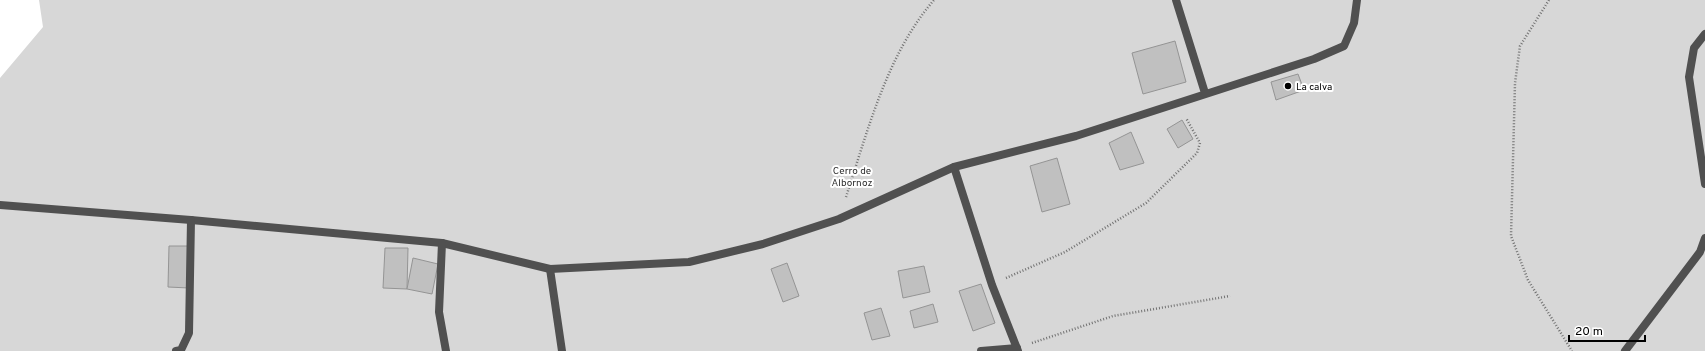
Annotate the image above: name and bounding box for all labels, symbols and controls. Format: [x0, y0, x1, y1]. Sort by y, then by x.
marker: La calva [1283, 81, 1293, 91]
place label: La calva [1296, 81, 1332, 94]
park label: Cerro de Albornoz [832, 165, 872, 190]
scale bar [1569, 317, 1645, 343]
text: 20 m [1575, 324, 1603, 340]

